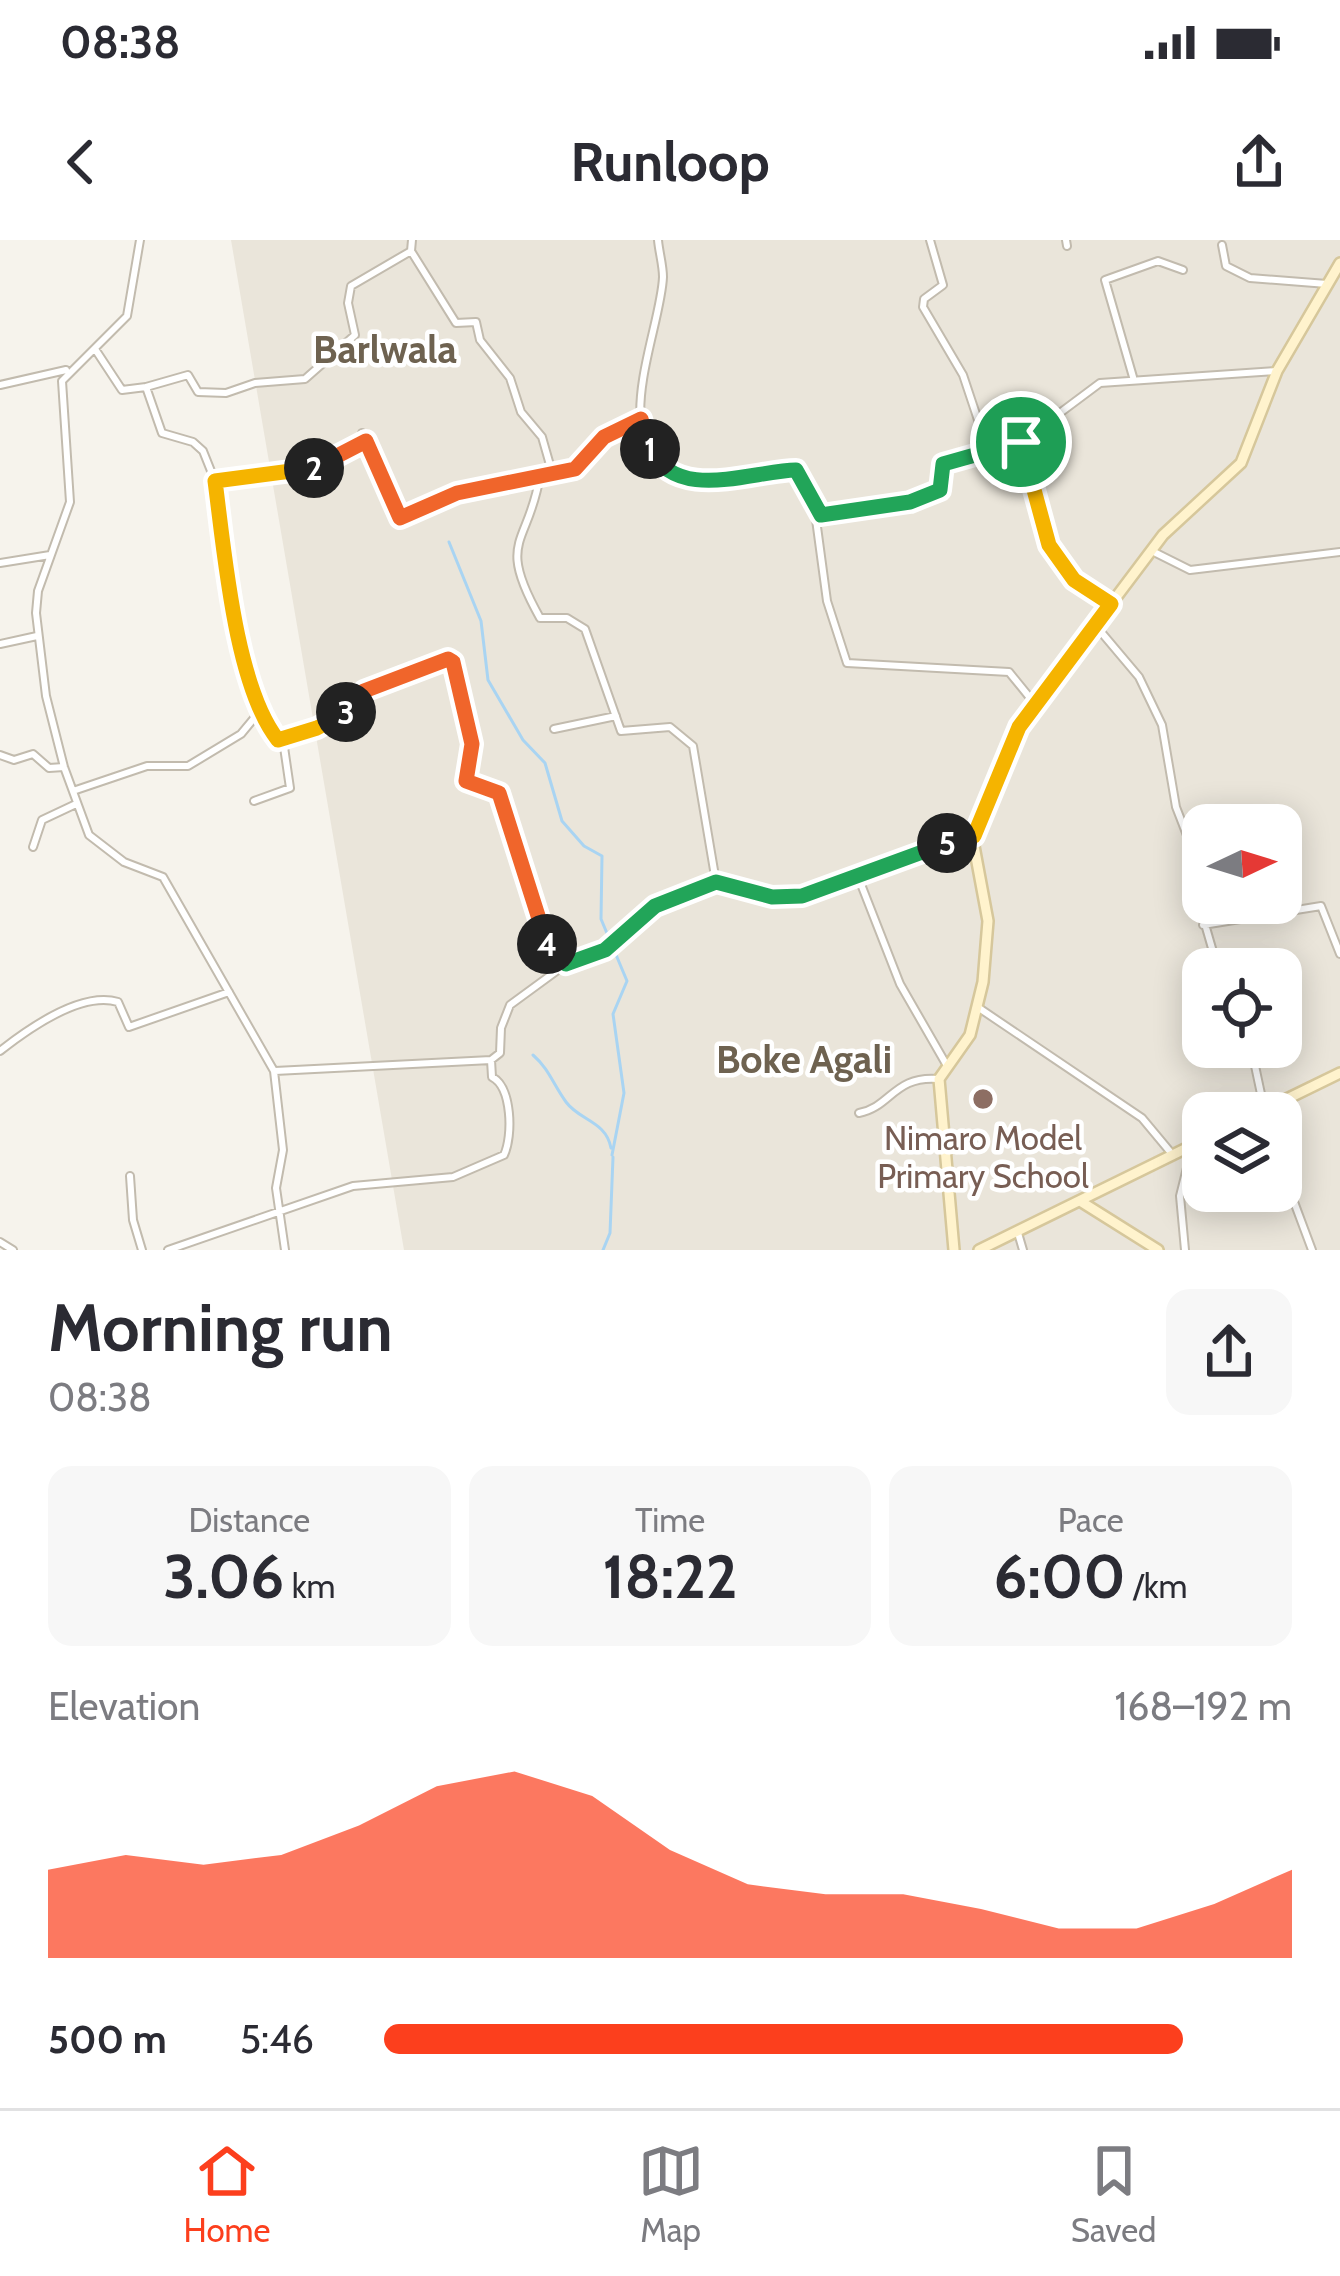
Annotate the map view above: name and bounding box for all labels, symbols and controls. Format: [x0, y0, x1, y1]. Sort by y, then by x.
text: 08:38 [60, 15, 180, 69]
icon: back [48, 129, 114, 195]
text: Runloop [570, 129, 770, 195]
icon: share [1226, 129, 1292, 195]
district label: Barlwala [313, 325, 457, 373]
pin [970, 391, 1072, 493]
icon: arrive [988, 409, 1054, 475]
pin: 1 [620, 419, 680, 479]
text: 1 [644, 429, 656, 469]
pin: 2 [284, 438, 344, 498]
text: 2 [305, 448, 323, 488]
pin: 3 [316, 682, 376, 742]
text: 3 [337, 692, 355, 732]
north arrow [1182, 804, 1302, 924]
map controls [1182, 804, 1302, 1212]
pin: 5 [917, 813, 977, 873]
text: 5 [938, 823, 956, 863]
pin: 4 [517, 914, 577, 974]
text: 4 [537, 924, 557, 964]
button: locate [1182, 948, 1302, 1068]
district label: Boke Agali [716, 1035, 892, 1083]
marker: Nimaro Model Primary School [970, 1086, 996, 1112]
button: layers [1182, 1092, 1302, 1212]
place label: Nimaro Model Primary School [877, 1118, 1089, 1196]
text: Morning run [48, 1287, 393, 1368]
button: share [1166, 1289, 1292, 1415]
text: 08:38 [48, 1373, 152, 1421]
text: Distance [189, 1500, 310, 1540]
text: Time [635, 1500, 705, 1540]
text: Pace [1058, 1500, 1124, 1540]
text: 3.06 [163, 1540, 284, 1613]
text: 18:22 [602, 1540, 738, 1613]
text: 6:00 [994, 1540, 1126, 1613]
text: km [284, 1566, 336, 1606]
text: /km [1126, 1566, 1187, 1606]
text: Elevation [48, 1682, 200, 1730]
text: 168–192 m [1115, 1682, 1292, 1730]
text: 500 m [48, 2015, 167, 2063]
text: 5:46 [240, 2015, 314, 2063]
tab: Home [184, 2138, 270, 2250]
tab: Map [638, 2138, 704, 2250]
tab: Saved [1071, 2138, 1156, 2250]

